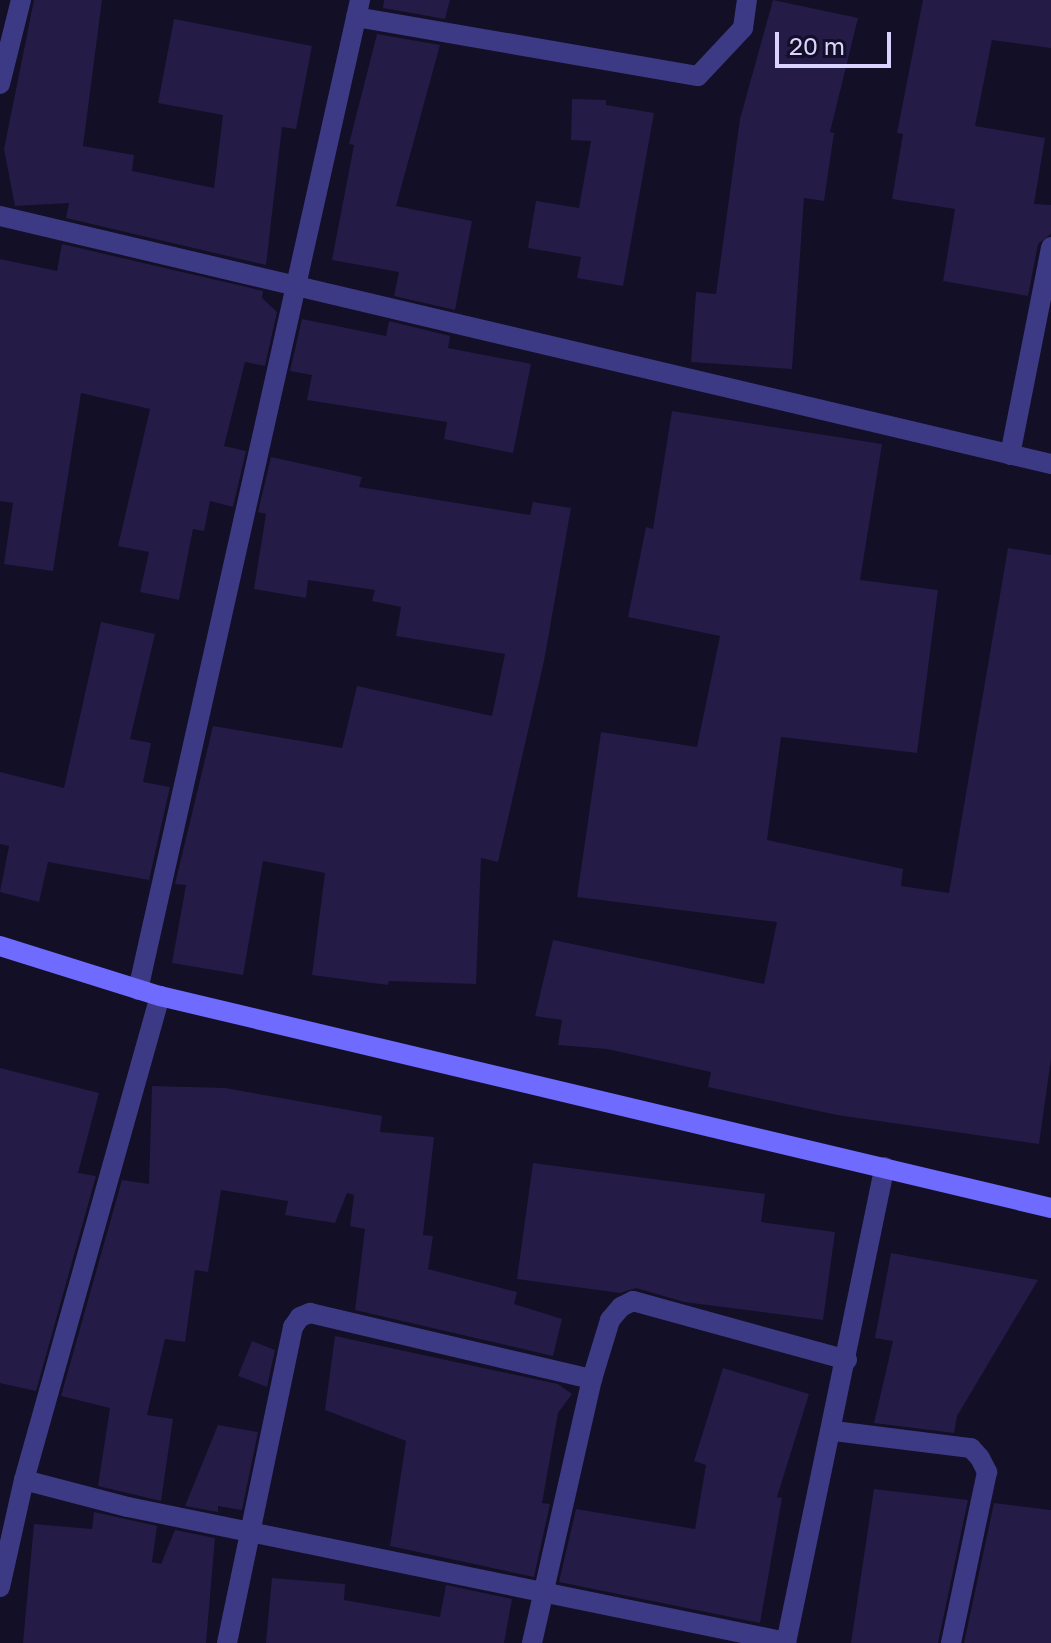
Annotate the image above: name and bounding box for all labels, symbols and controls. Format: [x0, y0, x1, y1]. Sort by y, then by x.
scale bar [779, 16, 895, 66]
text: 20 m [789, 31, 845, 60]

